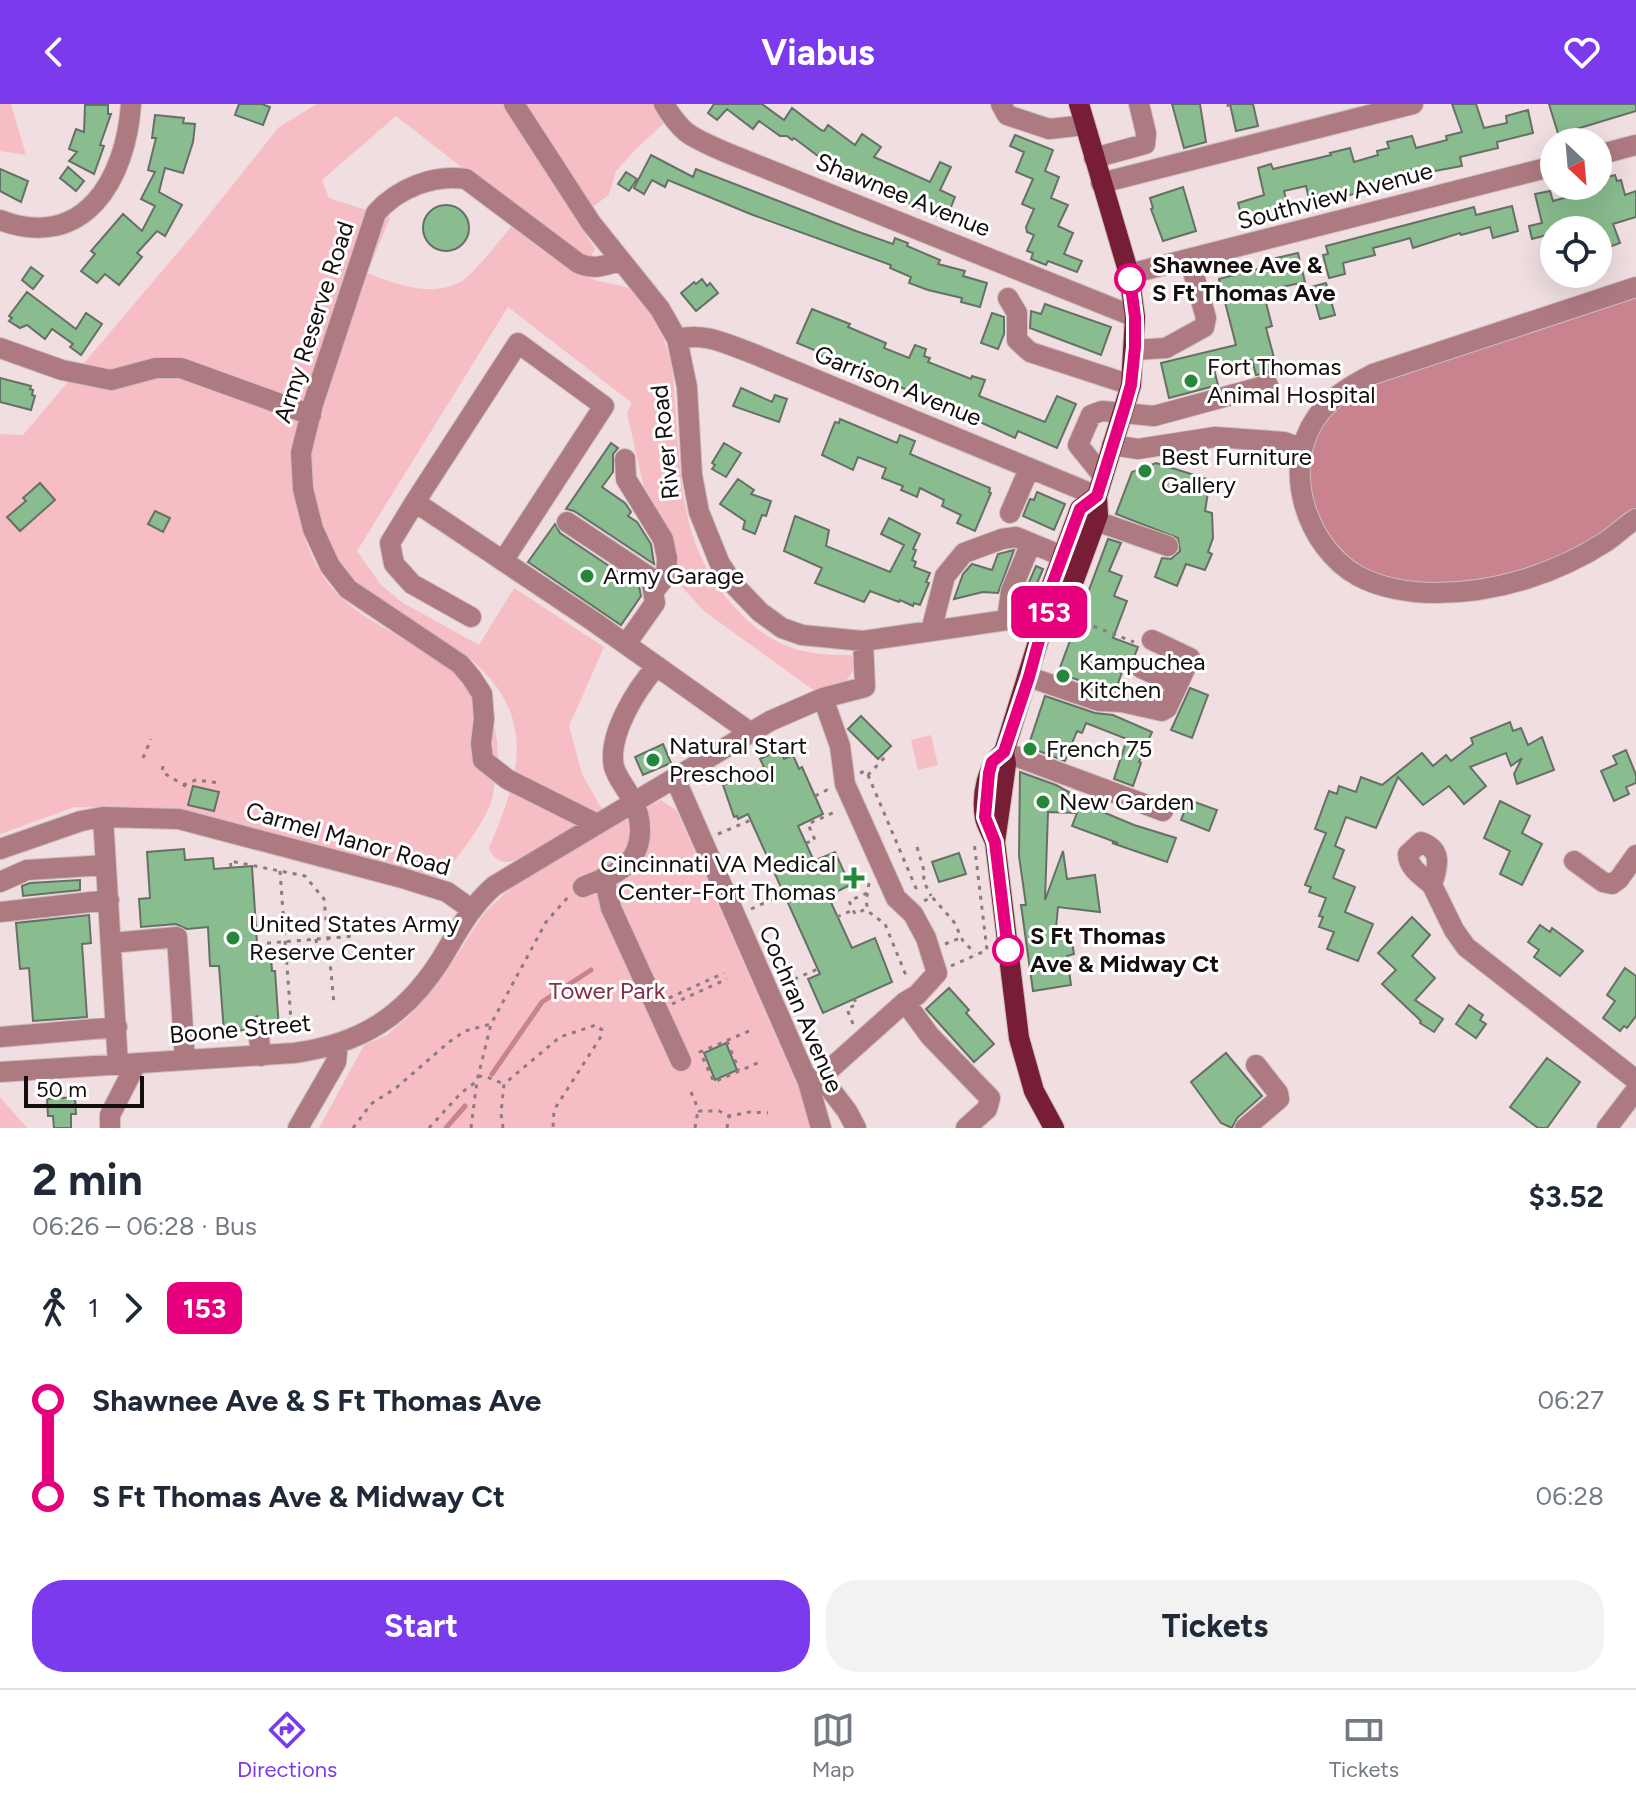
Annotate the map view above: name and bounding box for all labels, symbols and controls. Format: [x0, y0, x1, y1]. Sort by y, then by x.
icon: back [32, 30, 76, 74]
icon: heart [1560, 30, 1604, 74]
text: Viabus [761, 31, 875, 74]
north arrow [1540, 128, 1612, 200]
map controls [1540, 128, 1612, 288]
street label: Shawnee Avenue [812, 146, 995, 243]
street label: Southview Avenue [1234, 155, 1436, 236]
button: locate [1540, 216, 1612, 288]
street label: Army Reserve Road [267, 217, 360, 426]
place label: Shawnee Ave & S Ft Thomas Ave [1152, 250, 1336, 307]
marker: Shawnee Ave & S Ft Thomas Ave [1115, 264, 1145, 294]
street label: Garrison Avenue [810, 339, 986, 432]
place label: Fort Thomas Animal Hospital [1207, 352, 1376, 409]
marker: Fort Thomas Animal Hospital [1182, 372, 1200, 390]
street label: River Road [644, 383, 685, 501]
place label: Best Furniture Gallery [1161, 442, 1312, 499]
marker: Best Furniture Gallery [1136, 462, 1154, 480]
place label: Army Garage [603, 561, 744, 590]
marker: Army Garage [578, 567, 596, 585]
line badge: 153 [1003, 586, 1095, 638]
text: 153 [1027, 595, 1071, 629]
place label: Kampuchea Kitchen [1079, 647, 1205, 704]
marker: Kampuchea Kitchen [1054, 667, 1072, 685]
place label: Natural Start Preschool [669, 731, 807, 788]
place label: French 75 [1046, 734, 1152, 763]
marker: French 75 [1021, 740, 1039, 758]
marker: Natural Start Preschool [644, 751, 662, 769]
place label: New Garden [1059, 787, 1194, 816]
marker: New Garden [1034, 793, 1052, 811]
street label: Carmel Manor Road [242, 795, 454, 882]
place label: Cincinnati VA Medical Center-Fort Thomas [600, 849, 836, 906]
marker: Cincinnati VA Medical Center-Fort Thomas [843, 867, 865, 889]
place label: United States Army Reserve Center [249, 909, 460, 966]
street label: Cochran Avenue [753, 921, 850, 1097]
place label: S Ft Thomas Ave & Midway Ct [1030, 921, 1219, 978]
marker: United States Army Reserve Center [224, 929, 242, 947]
marker: S Ft Thomas Ave & Midway Ct [993, 935, 1023, 965]
park label: Tower Park [549, 976, 666, 1005]
street label: Boone Street [168, 1008, 312, 1049]
scale bar [24, 1072, 144, 1108]
text: 50 m [36, 1076, 87, 1103]
text: 2 min [32, 1153, 143, 1206]
text: $3.52 [1528, 1178, 1604, 1215]
text: 06:26 – 06:28 · Bus [32, 1210, 257, 1242]
icon: walk [32, 1286, 76, 1330]
icon: forward [111, 1286, 155, 1330]
text: 153 [183, 1291, 226, 1325]
text: 1 [88, 1292, 99, 1324]
text: Shawnee Ave & S Ft Thomas Ave [92, 1382, 542, 1419]
text: 06:27 [1538, 1384, 1604, 1416]
text: S Ft Thomas Ave & Midway Ct [92, 1478, 505, 1515]
text: 06:28 [1536, 1480, 1604, 1512]
button: Start [32, 1580, 810, 1672]
button: Tickets [826, 1580, 1604, 1672]
tab: Directions [237, 1708, 337, 1783]
tab: Map [811, 1708, 855, 1783]
tab: Tickets [1329, 1708, 1399, 1783]

